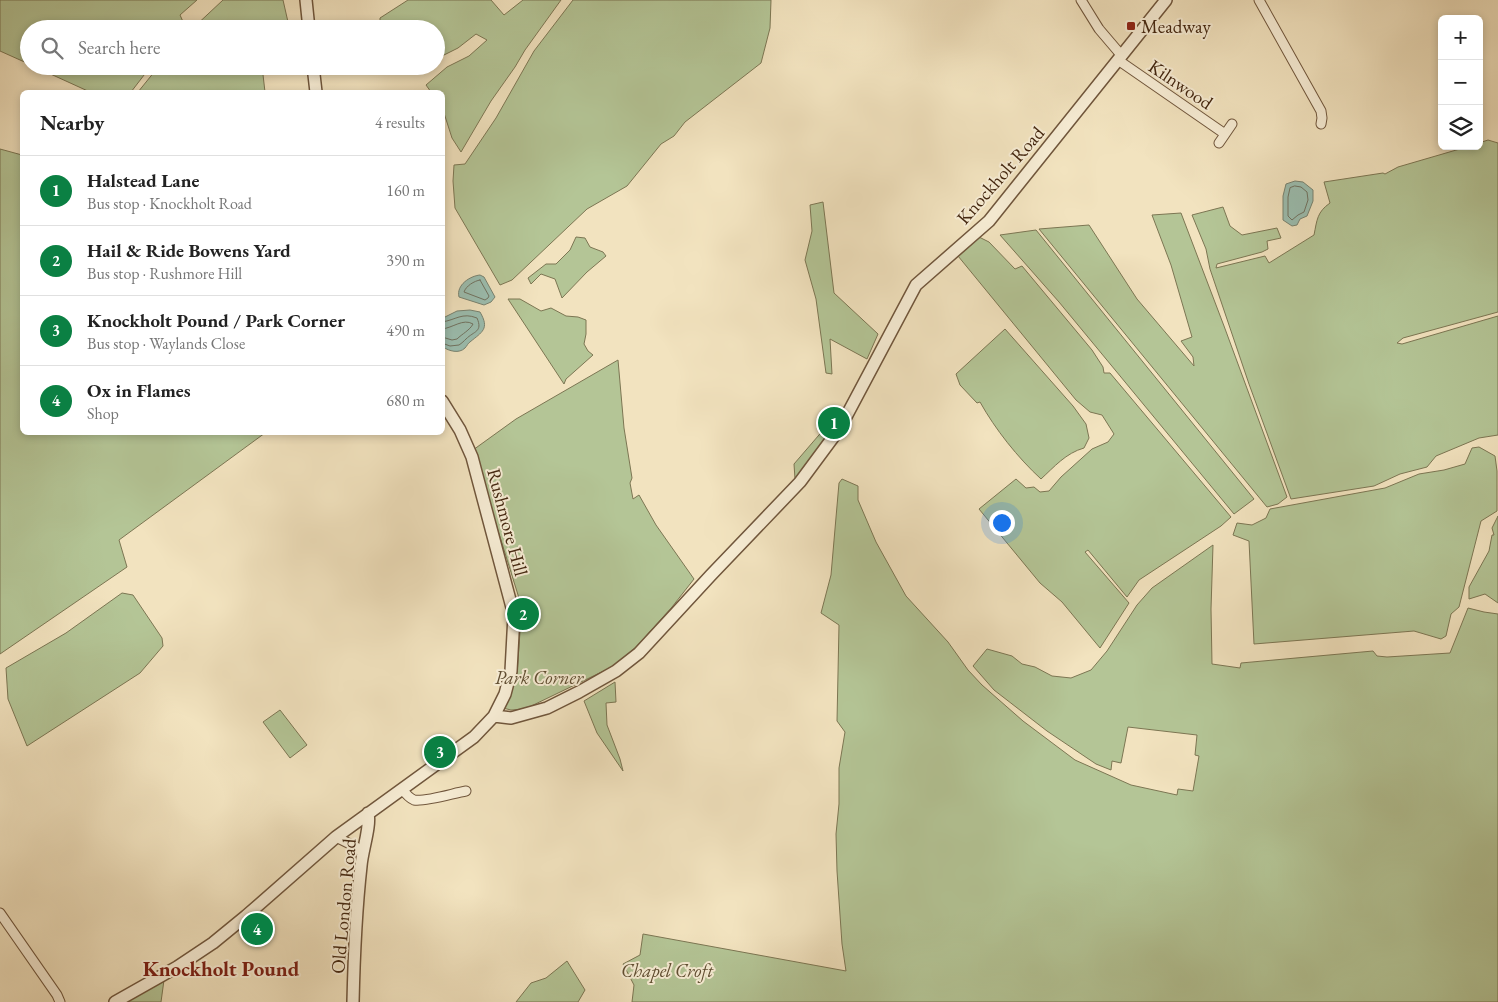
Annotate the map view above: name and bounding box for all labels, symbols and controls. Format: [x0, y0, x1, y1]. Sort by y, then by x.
place label: Meadway [1141, 14, 1211, 39]
map controls [1438, 15, 1483, 150]
button: + [1438, 15, 1483, 60]
search box [20, 20, 445, 75]
marker: Meadway [1125, 20, 1137, 32]
icon: search [38, 34, 66, 62]
text: Search here [78, 35, 160, 60]
street label: Kilnwood [1144, 54, 1218, 115]
button: − [1438, 60, 1483, 105]
button: layers [1438, 105, 1483, 150]
text: Nearby [40, 109, 104, 136]
text: 4 results [375, 112, 425, 133]
street label: Knockholt Road [951, 121, 1050, 230]
text: Halstead Lane [87, 168, 199, 193]
text: 1 [52, 180, 60, 201]
text: 160 m [386, 180, 425, 201]
text: Bus stop · Knockholt Road [87, 193, 252, 214]
text: Hail & Ride Bowens Yard [87, 238, 291, 263]
text: 2 [52, 250, 60, 271]
text: 390 m [386, 250, 425, 271]
text: Bus stop · Rushmore Hill [87, 263, 242, 284]
text: Knockholt Pound / Park Corner [87, 308, 345, 333]
text: 3 [52, 320, 60, 341]
text: 490 m [386, 320, 425, 341]
text: Bus stop · Waylands Close [87, 333, 245, 354]
text: Ox in Flames [87, 378, 191, 403]
text: 4 [52, 390, 60, 411]
text: 680 m [386, 390, 425, 411]
text: Shop [87, 403, 119, 424]
pin: 1 [818, 404, 850, 442]
street label: Rushmore Hill [481, 466, 534, 579]
your location [989, 510, 1015, 536]
pin: 2 [507, 595, 539, 633]
park label: Park Corner [495, 665, 584, 690]
pin: 3 [424, 733, 456, 771]
street label: Old London Road [325, 837, 362, 975]
pin: 4 [241, 910, 273, 948]
district label: Knockholt Pound [143, 955, 300, 982]
park label: Chapel Croft [621, 958, 714, 983]

